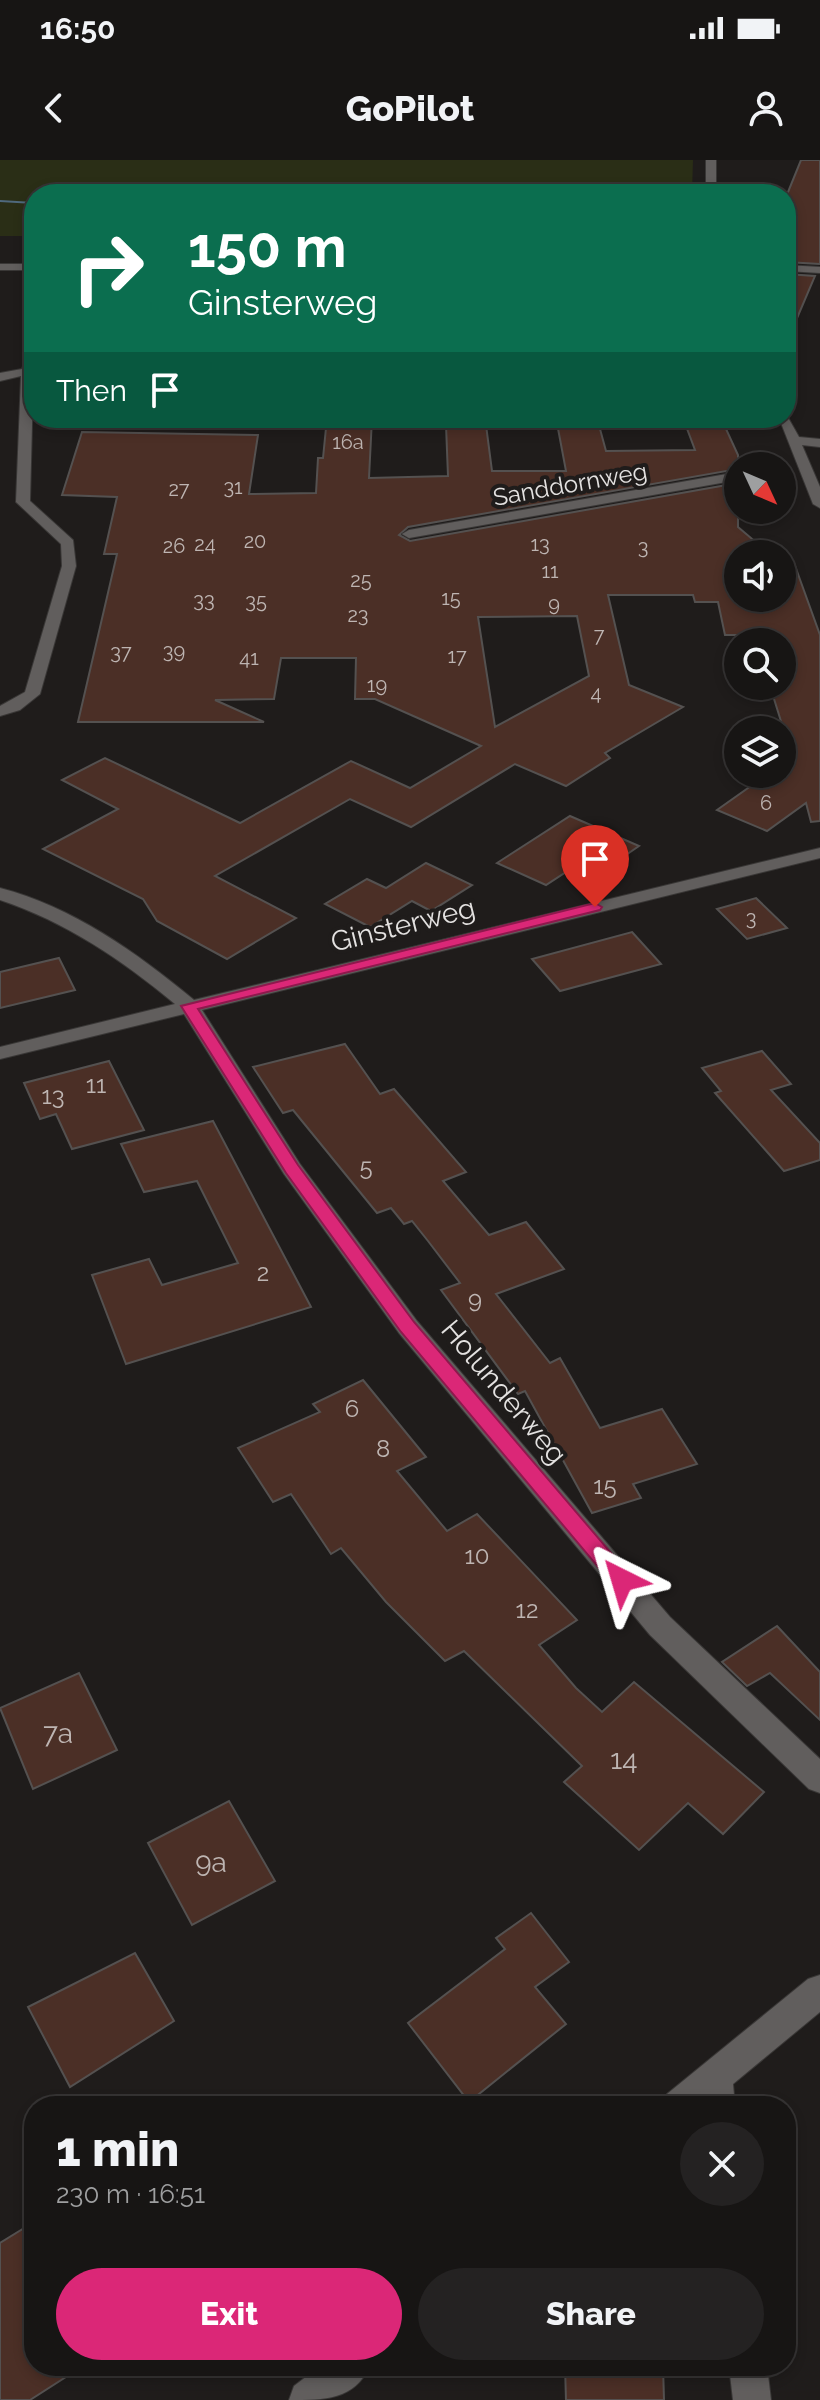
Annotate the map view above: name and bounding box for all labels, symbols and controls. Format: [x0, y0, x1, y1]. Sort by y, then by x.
text: 16:50 [40, 11, 115, 46]
icon: back [32, 86, 76, 130]
icon: person [744, 86, 788, 130]
text: GoPilot [346, 87, 474, 129]
text: 150 m [188, 214, 347, 280]
icon: right [56, 216, 160, 320]
text: Ginsterweg [188, 281, 378, 323]
icon: arrive [143, 368, 187, 412]
text: Then [56, 373, 127, 408]
house number: 16a [332, 430, 364, 454]
north arrow [724, 452, 796, 524]
map controls [724, 452, 796, 788]
street label: Sanddornweg [491, 456, 649, 512]
house number: 31 [223, 475, 243, 499]
house number: 27 [168, 477, 190, 501]
house number: 20 [244, 529, 266, 553]
house number: 24 [194, 532, 216, 556]
house number: 13 [530, 532, 550, 556]
house number: 26 [163, 534, 185, 558]
house number: 3 [638, 535, 648, 559]
button: sound [724, 540, 796, 612]
house number: 11 [541, 559, 559, 583]
house number: 25 [350, 568, 372, 592]
house number: 15 [441, 586, 461, 610]
house number: 33 [193, 588, 215, 612]
house number: 35 [245, 589, 267, 613]
house number: 9 [548, 592, 560, 616]
house number: 23 [347, 603, 369, 627]
house number: 7 [594, 623, 605, 647]
button: search [724, 628, 796, 700]
house number: 39 [163, 639, 185, 663]
house number: 37 [110, 640, 132, 664]
house number: 17 [447, 644, 467, 668]
house number: 41 [239, 646, 259, 670]
house number: 19 [367, 673, 387, 697]
house number: 4 [591, 681, 602, 705]
button: layers [724, 716, 796, 788]
house number: 6 [760, 791, 772, 815]
pin [561, 825, 629, 907]
icon: arrive [573, 837, 617, 881]
street label: Ginsterweg [327, 891, 479, 959]
house number: 3 [746, 906, 756, 930]
house number: 11 [86, 1070, 106, 1099]
house number: 13 [41, 1081, 65, 1110]
house number: 5 [359, 1152, 373, 1181]
house number: 2 [257, 1258, 269, 1287]
house number: 9 [468, 1285, 482, 1314]
street label: Holunderweg [434, 1313, 574, 1471]
house number: 6 [345, 1394, 359, 1423]
house number: 8 [376, 1434, 390, 1463]
house number: 15 [593, 1471, 617, 1500]
position arrow [580, 1538, 664, 1622]
house number: 10 [465, 1541, 489, 1570]
house number: 12 [516, 1595, 538, 1624]
house number: 7a [43, 1717, 73, 1750]
house number: 14 [610, 1743, 638, 1776]
house number: 9a [195, 1846, 227, 1879]
text: 1 min [56, 2121, 179, 2177]
button: close [680, 2122, 764, 2206]
text: 230 m · 16:51 [56, 2179, 205, 2209]
button: Exit [56, 2268, 402, 2360]
button: Share [418, 2268, 764, 2360]

